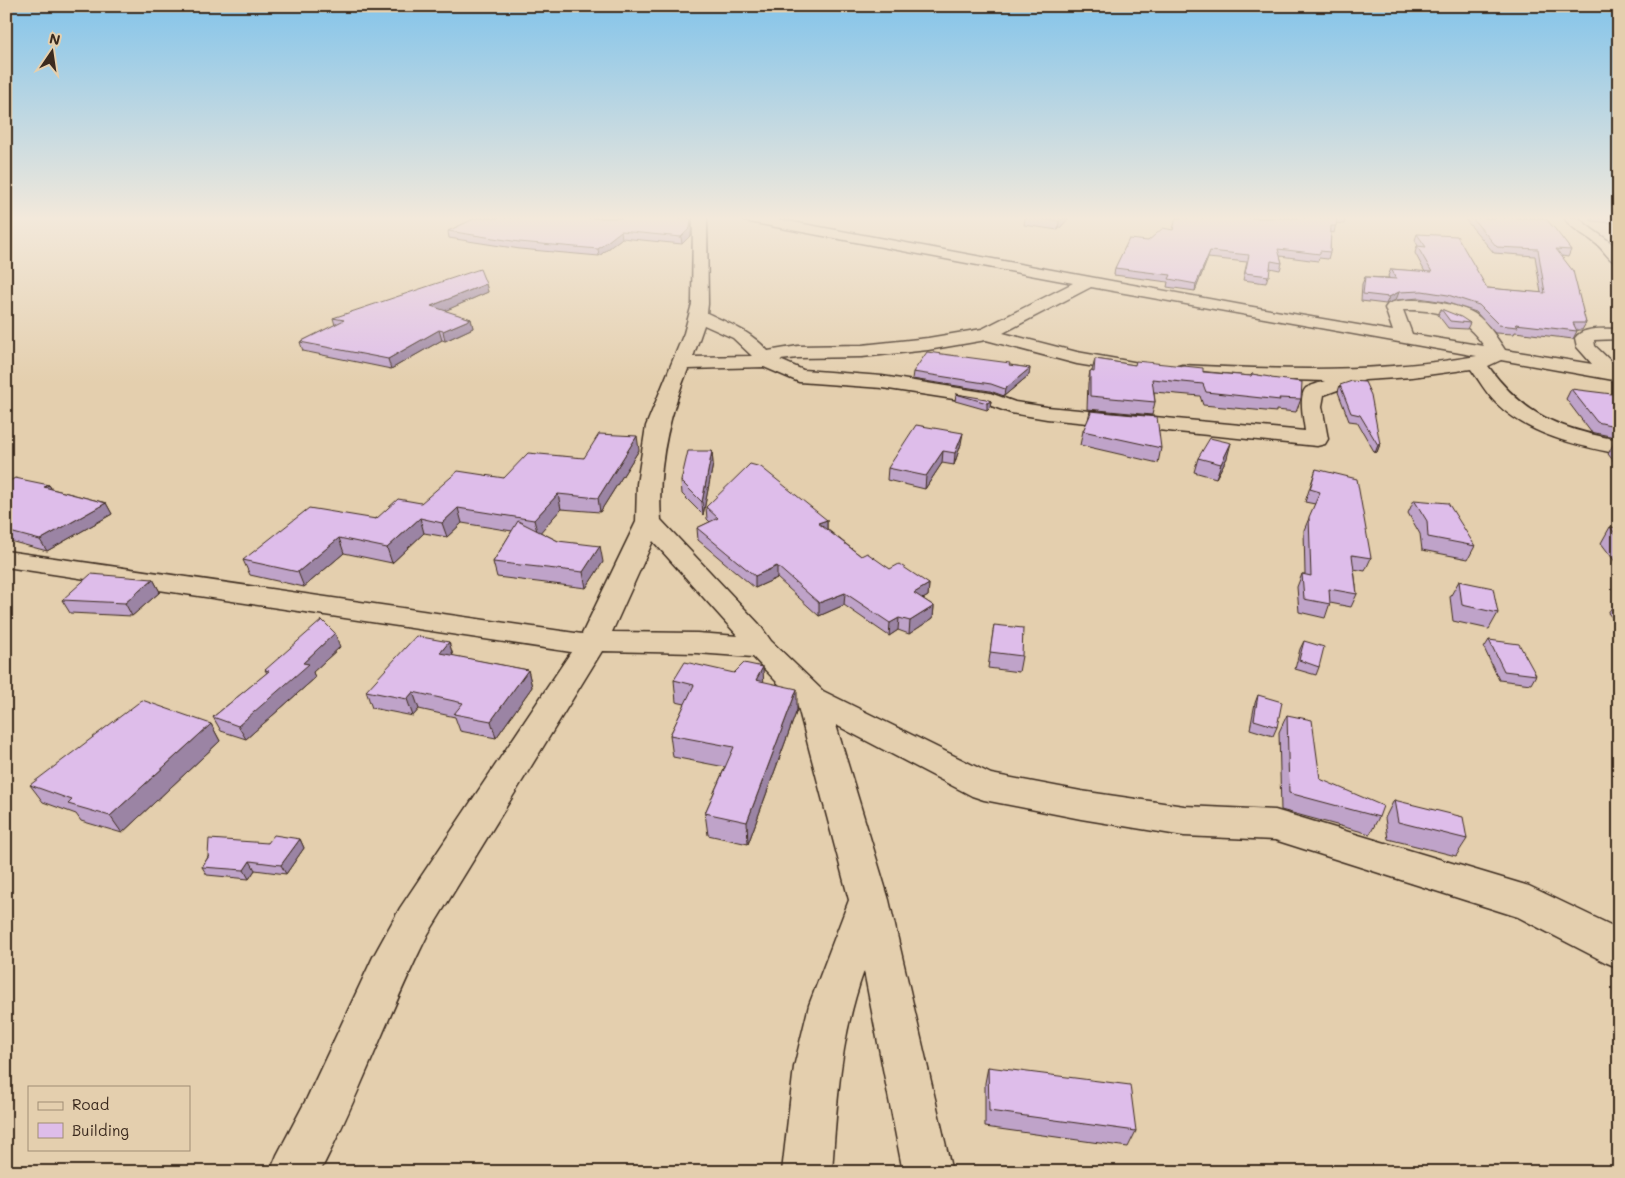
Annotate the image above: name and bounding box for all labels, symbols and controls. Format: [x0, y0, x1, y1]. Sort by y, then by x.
north arrow [28, 28, 78, 78]
text: N [48, 28, 62, 49]
legend [28, 1086, 190, 1150]
text: Road [72, 1094, 109, 1114]
text: Building [72, 1120, 129, 1140]

